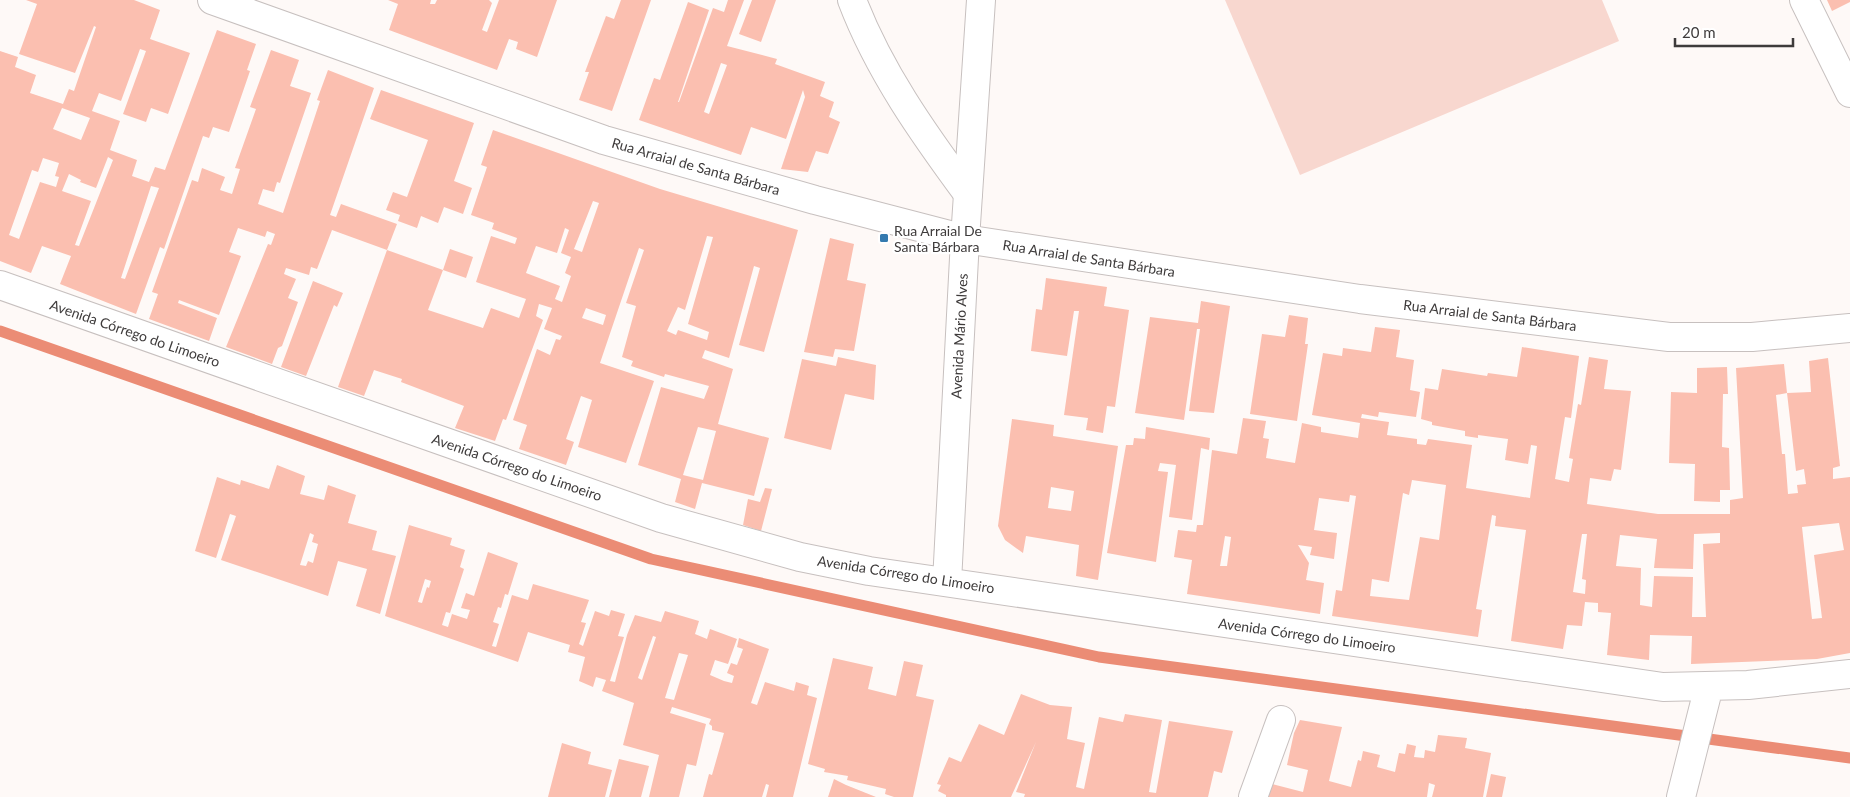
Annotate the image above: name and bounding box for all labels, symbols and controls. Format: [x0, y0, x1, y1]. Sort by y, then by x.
scale bar [1675, 15, 1792, 47]
text: 20 m [1682, 23, 1716, 41]
street label: Rua Arraial de Santa Bárbara [610, 134, 782, 198]
place label: Rua Arraial De Santa Bárbara [894, 222, 982, 255]
marker: Rua Arraial De Santa Bárbara [878, 232, 890, 244]
street label: Rua Arraial de Santa Bárbara [1002, 236, 1176, 280]
street label: Avenida Mário Alves [947, 273, 971, 399]
street label: Avenida Córrego do Limoeiro [48, 296, 222, 370]
street label: Rua Arraial de Santa Bárbara [1402, 296, 1578, 334]
street label: Avenida Córrego do Limoeiro [430, 430, 604, 504]
street label: Avenida Córrego do Limoeiro [816, 552, 996, 596]
street label: Avenida Córrego do Limoeiro [1217, 614, 1397, 656]

